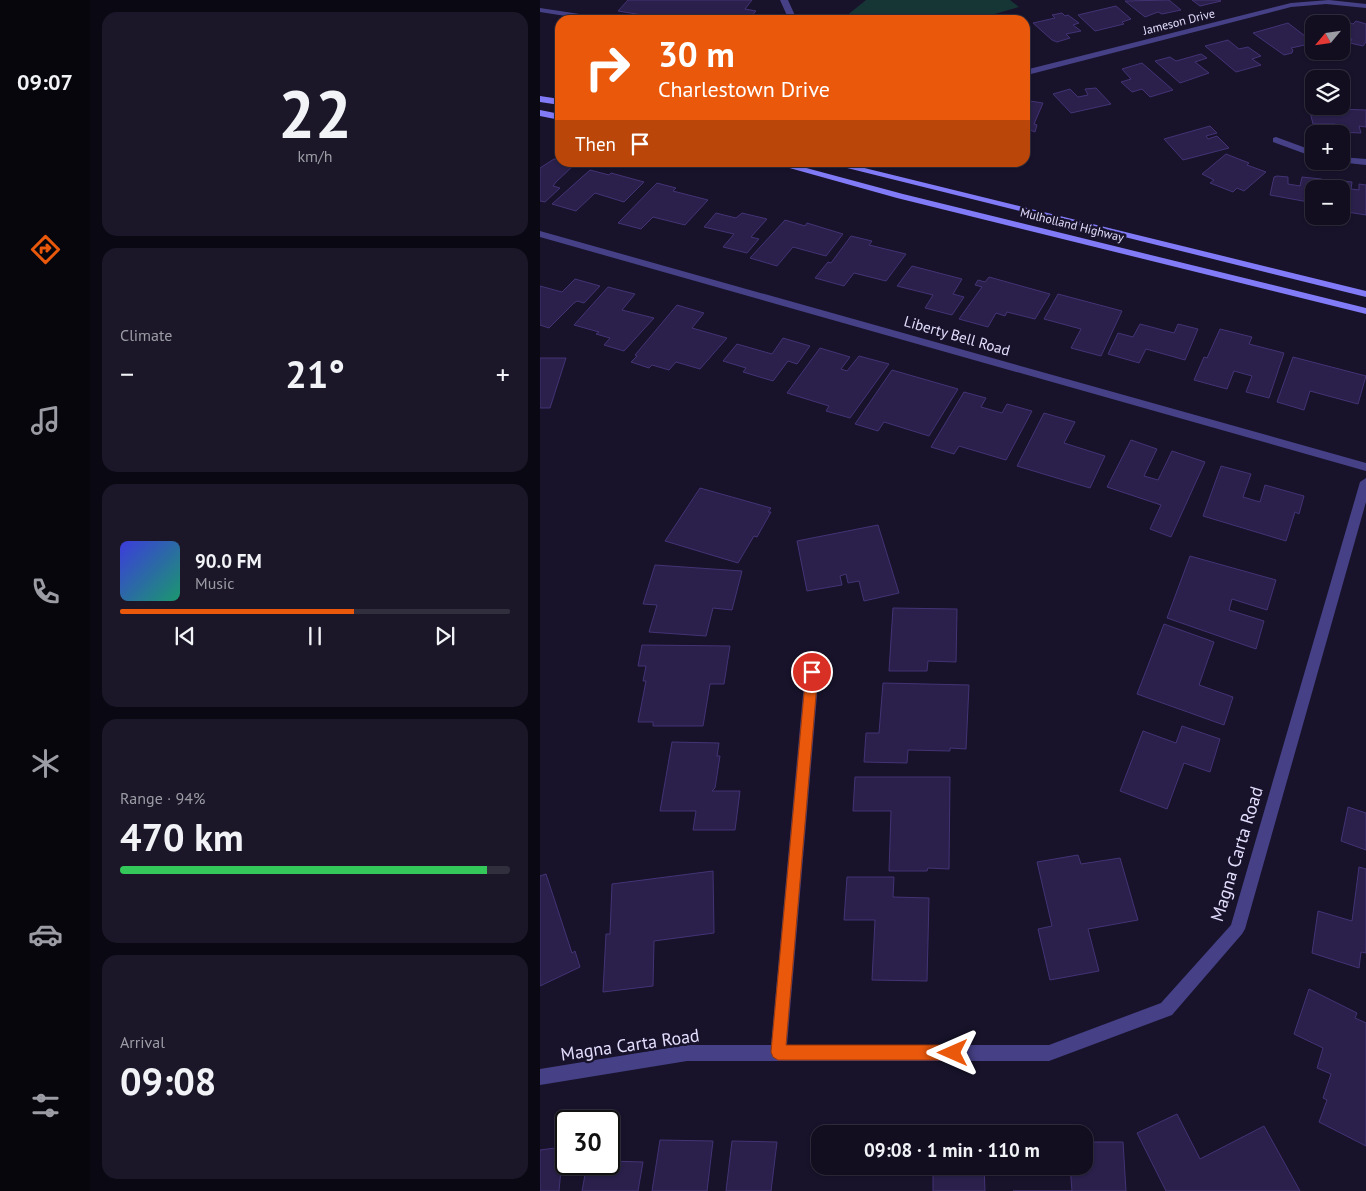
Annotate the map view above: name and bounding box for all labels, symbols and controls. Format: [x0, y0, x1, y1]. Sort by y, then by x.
street label: Jameson Drive [1140, 5, 1216, 38]
north arrow [1305, 15, 1350, 60]
map controls [1305, 15, 1350, 225]
text: 30 m [658, 31, 735, 77]
icon: right [575, 35, 640, 100]
text: 09:07 [17, 68, 73, 96]
button: layers [1305, 70, 1350, 115]
text: 22 [278, 71, 352, 155]
text: Charlestown Drive [658, 75, 830, 103]
button: + [1305, 125, 1350, 170]
icon: arrive [626, 130, 654, 158]
text: Then [575, 132, 616, 156]
text: km/h [297, 146, 333, 166]
button: − [1305, 180, 1350, 225]
street label: Mulholland Highway [1019, 204, 1126, 245]
icon: directions [28, 232, 63, 267]
street label: Liberty Bell Road [902, 311, 1012, 360]
text: Climate [120, 325, 172, 345]
text: 21° [285, 349, 345, 398]
text: − [120, 355, 134, 392]
text: + [496, 355, 510, 392]
icon: music [28, 403, 63, 438]
text: 90.0 FM [195, 549, 262, 573]
text: Music [195, 573, 235, 593]
icon: phone [28, 574, 63, 609]
icon: previous [171, 622, 199, 650]
icon: pause [301, 622, 329, 650]
icon: next [431, 622, 459, 650]
pin [791, 651, 833, 693]
icon: arrive [798, 658, 826, 686]
icon: climate [28, 746, 63, 781]
street label: Magna Carta Road [1205, 784, 1268, 924]
text: Range · 94% [120, 788, 205, 808]
text: 470 km [120, 812, 244, 861]
icon: car [28, 917, 63, 952]
street label: Magna Carta Road [559, 1023, 701, 1066]
position arrow [926, 1026, 978, 1078]
text: Arrival [120, 1032, 165, 1052]
text: 09:08 [120, 1056, 216, 1105]
icon: filters [28, 1088, 63, 1123]
speed limit sign: 30 [555, 1110, 620, 1175]
text: 09:08 · 1 min · 110 m [864, 1138, 1040, 1162]

